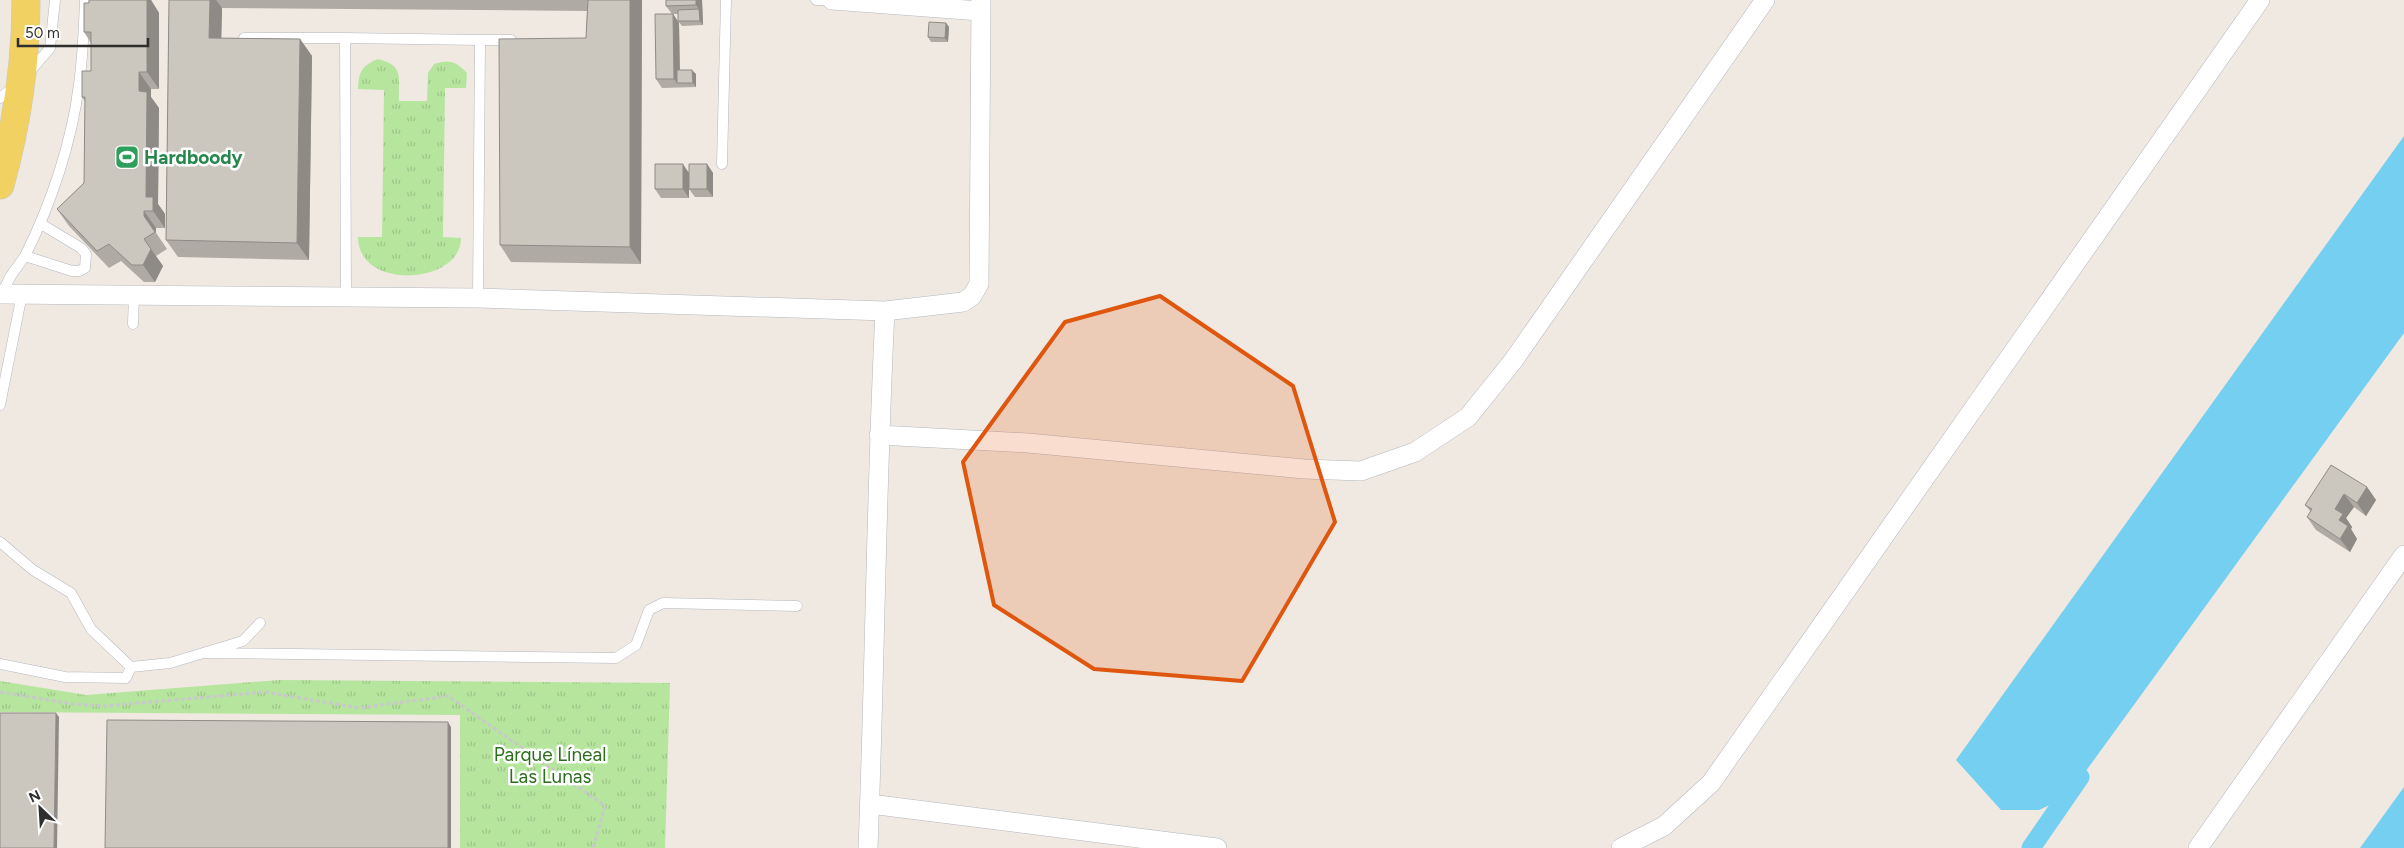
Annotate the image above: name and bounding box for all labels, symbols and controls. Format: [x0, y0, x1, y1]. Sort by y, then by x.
scale bar [18, 15, 148, 47]
text: 50 m [25, 24, 60, 42]
sports icon: Hardboody [114, 144, 140, 170]
place label: Hardboody [144, 146, 243, 169]
park label: Parque Líneal Las Lunas [494, 743, 606, 788]
north arrow [15, 783, 65, 833]
text: N [26, 787, 43, 807]

